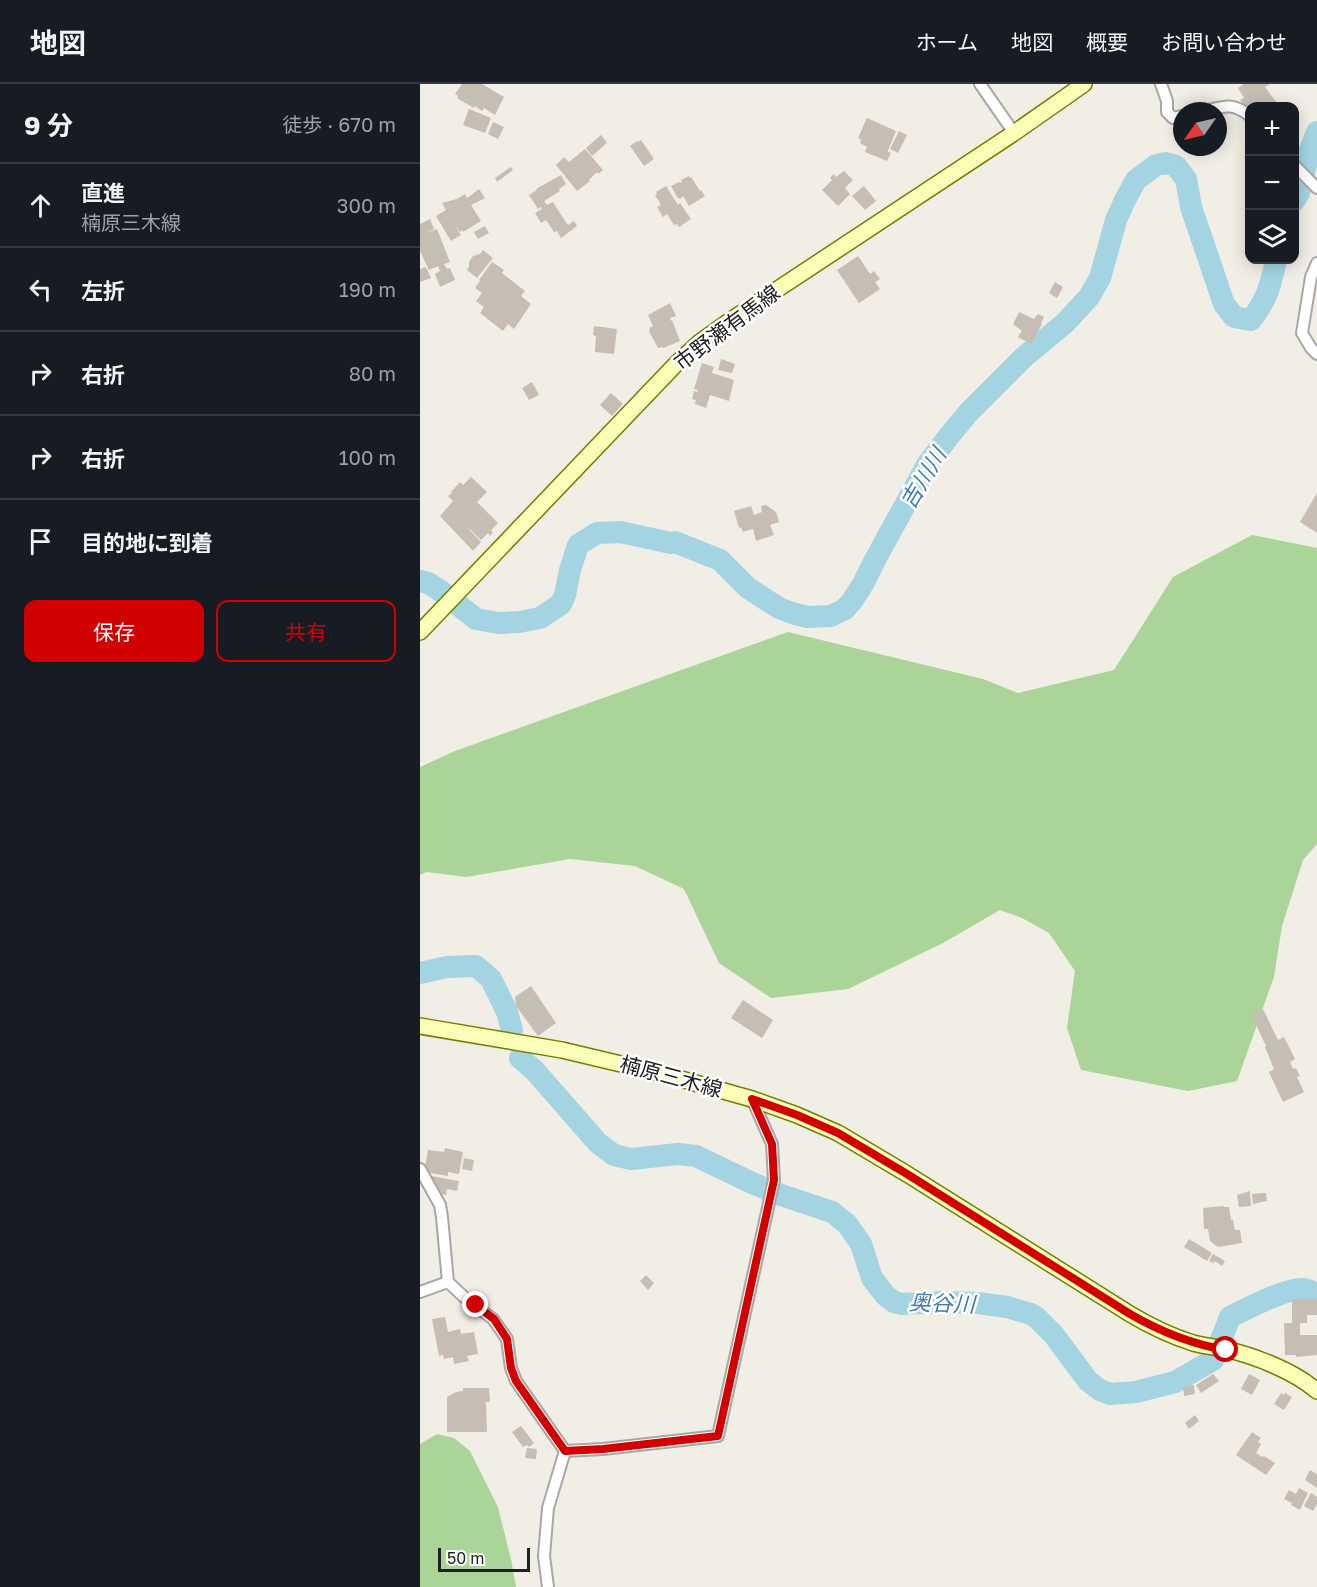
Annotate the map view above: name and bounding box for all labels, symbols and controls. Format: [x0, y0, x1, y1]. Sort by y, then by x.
text: 地図 [30, 26, 86, 59]
text: ホーム [916, 29, 978, 55]
text: 地図 [1011, 29, 1053, 55]
text: 概要 [1086, 29, 1128, 55]
text: お問い合わせ [1161, 29, 1287, 55]
north arrow [1173, 102, 1227, 156]
map controls [1245, 102, 1299, 264]
button: + [1245, 102, 1299, 156]
text: 9 分 [24, 110, 73, 141]
text: 徒歩 · 670 m [282, 112, 396, 136]
button: − [1245, 156, 1299, 210]
text: 直進 [81, 179, 125, 206]
icon: ahead [24, 189, 57, 222]
text: 300 m [337, 193, 396, 217]
text: 楠原三木線 [81, 210, 181, 234]
button: layers [1245, 210, 1299, 264]
icon: left [24, 273, 57, 306]
text: 左折 [81, 277, 125, 304]
text: 190 m [339, 277, 396, 301]
street label: 市野瀬有馬線 [668, 279, 785, 375]
icon: right [24, 357, 57, 390]
text: 右折 [81, 361, 125, 388]
text: 80 m [349, 361, 396, 385]
icon: right [24, 441, 57, 474]
water label: 吉川川 [894, 441, 952, 513]
text: 右折 [81, 445, 125, 472]
text: 100 m [339, 445, 396, 469]
icon: arrive [24, 525, 57, 558]
text: 目的地に到着 [81, 529, 213, 556]
button: 保存 [24, 600, 204, 662]
button: 共有 [216, 600, 396, 662]
street label: 楠原三木線 [617, 1050, 725, 1102]
water label: 奥谷川 [909, 1288, 977, 1317]
route end [462, 1291, 488, 1317]
route start [1212, 1336, 1238, 1362]
scale bar [438, 1545, 530, 1572]
text: 50 m [447, 1548, 484, 1568]

